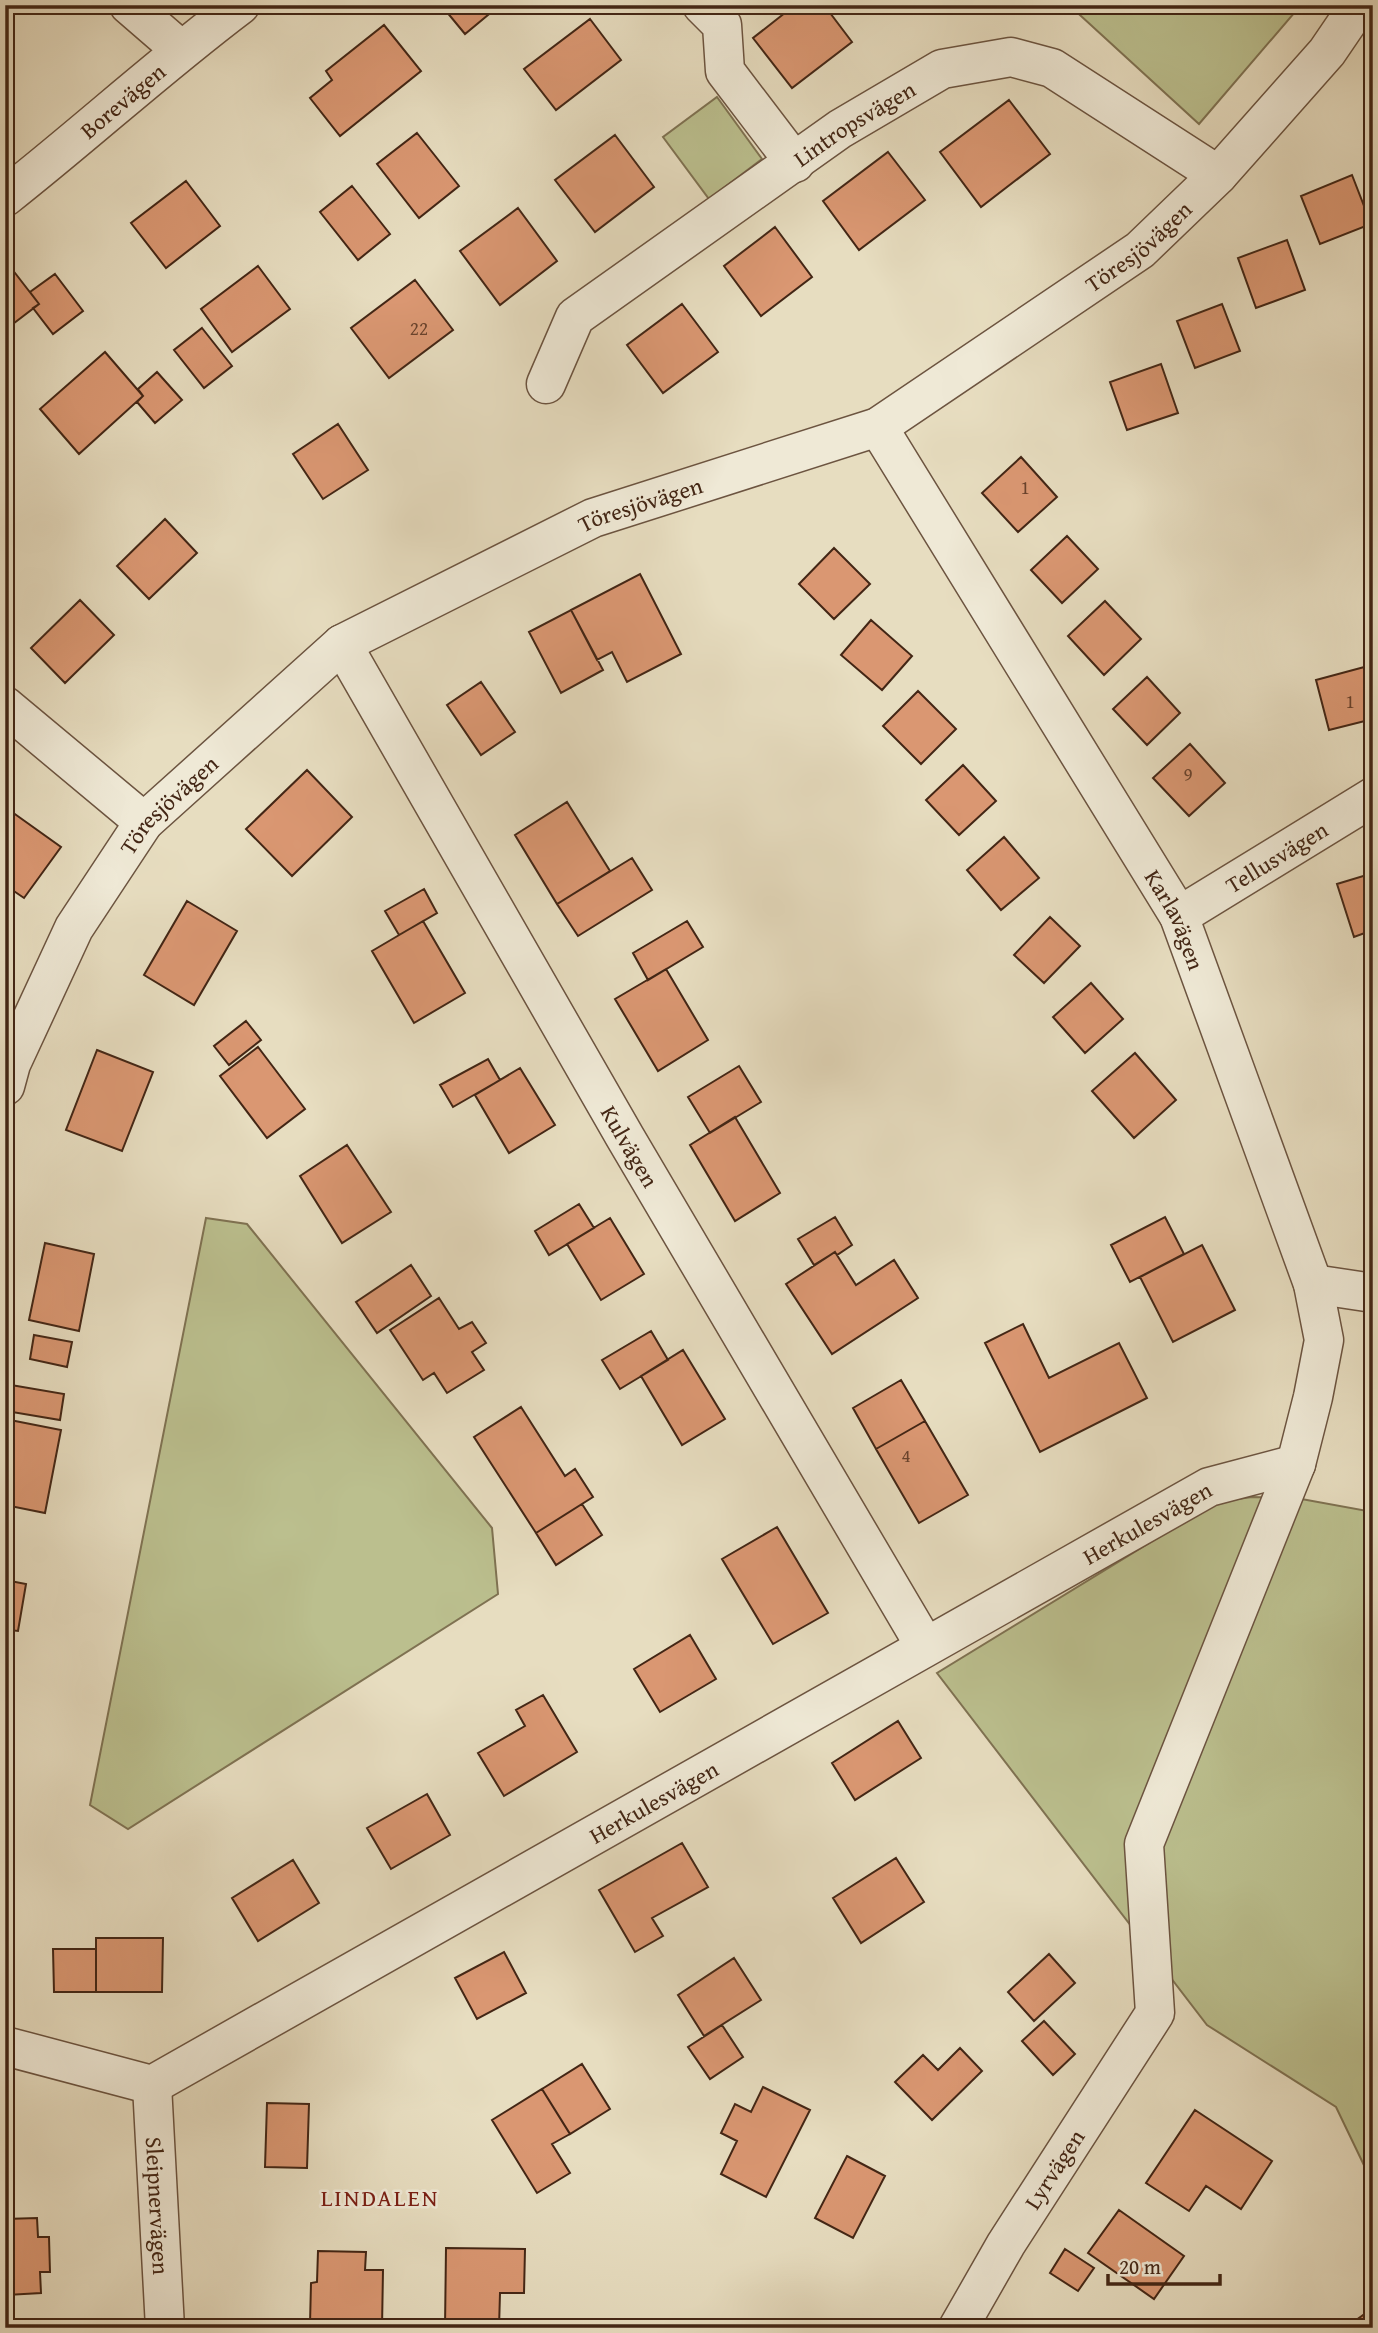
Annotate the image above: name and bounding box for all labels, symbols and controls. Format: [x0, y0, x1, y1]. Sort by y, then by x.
street label: Borevägen [72, 55, 172, 146]
street label: Lintropsvägen [786, 72, 921, 174]
street label: Töresjövägen [1078, 193, 1199, 299]
house number: 22 [410, 314, 428, 342]
street label: Töresjövägen [572, 468, 706, 540]
house number: 1 [1020, 473, 1030, 501]
house number: 1 [1345, 687, 1355, 715]
street label: Töresjövägen [111, 747, 225, 861]
house number: 9 [1183, 760, 1193, 788]
street label: Tellusvägen [1219, 812, 1334, 900]
street label: Karlavägen [1137, 863, 1214, 974]
street label: Kulvägen [594, 1099, 667, 1193]
house number: 4 [901, 1441, 911, 1469]
street label: Herkulesvägen [1076, 1472, 1217, 1572]
street label: Herkulesvägen [583, 1752, 724, 1851]
street label: Lyrvägen [1016, 2122, 1092, 2216]
street label: Sleipnervägen [138, 2136, 179, 2276]
district label: LINDALEN [321, 2180, 439, 2215]
scale bar [1108, 2242, 1220, 2286]
text: 20 m [1119, 2251, 1161, 2282]

